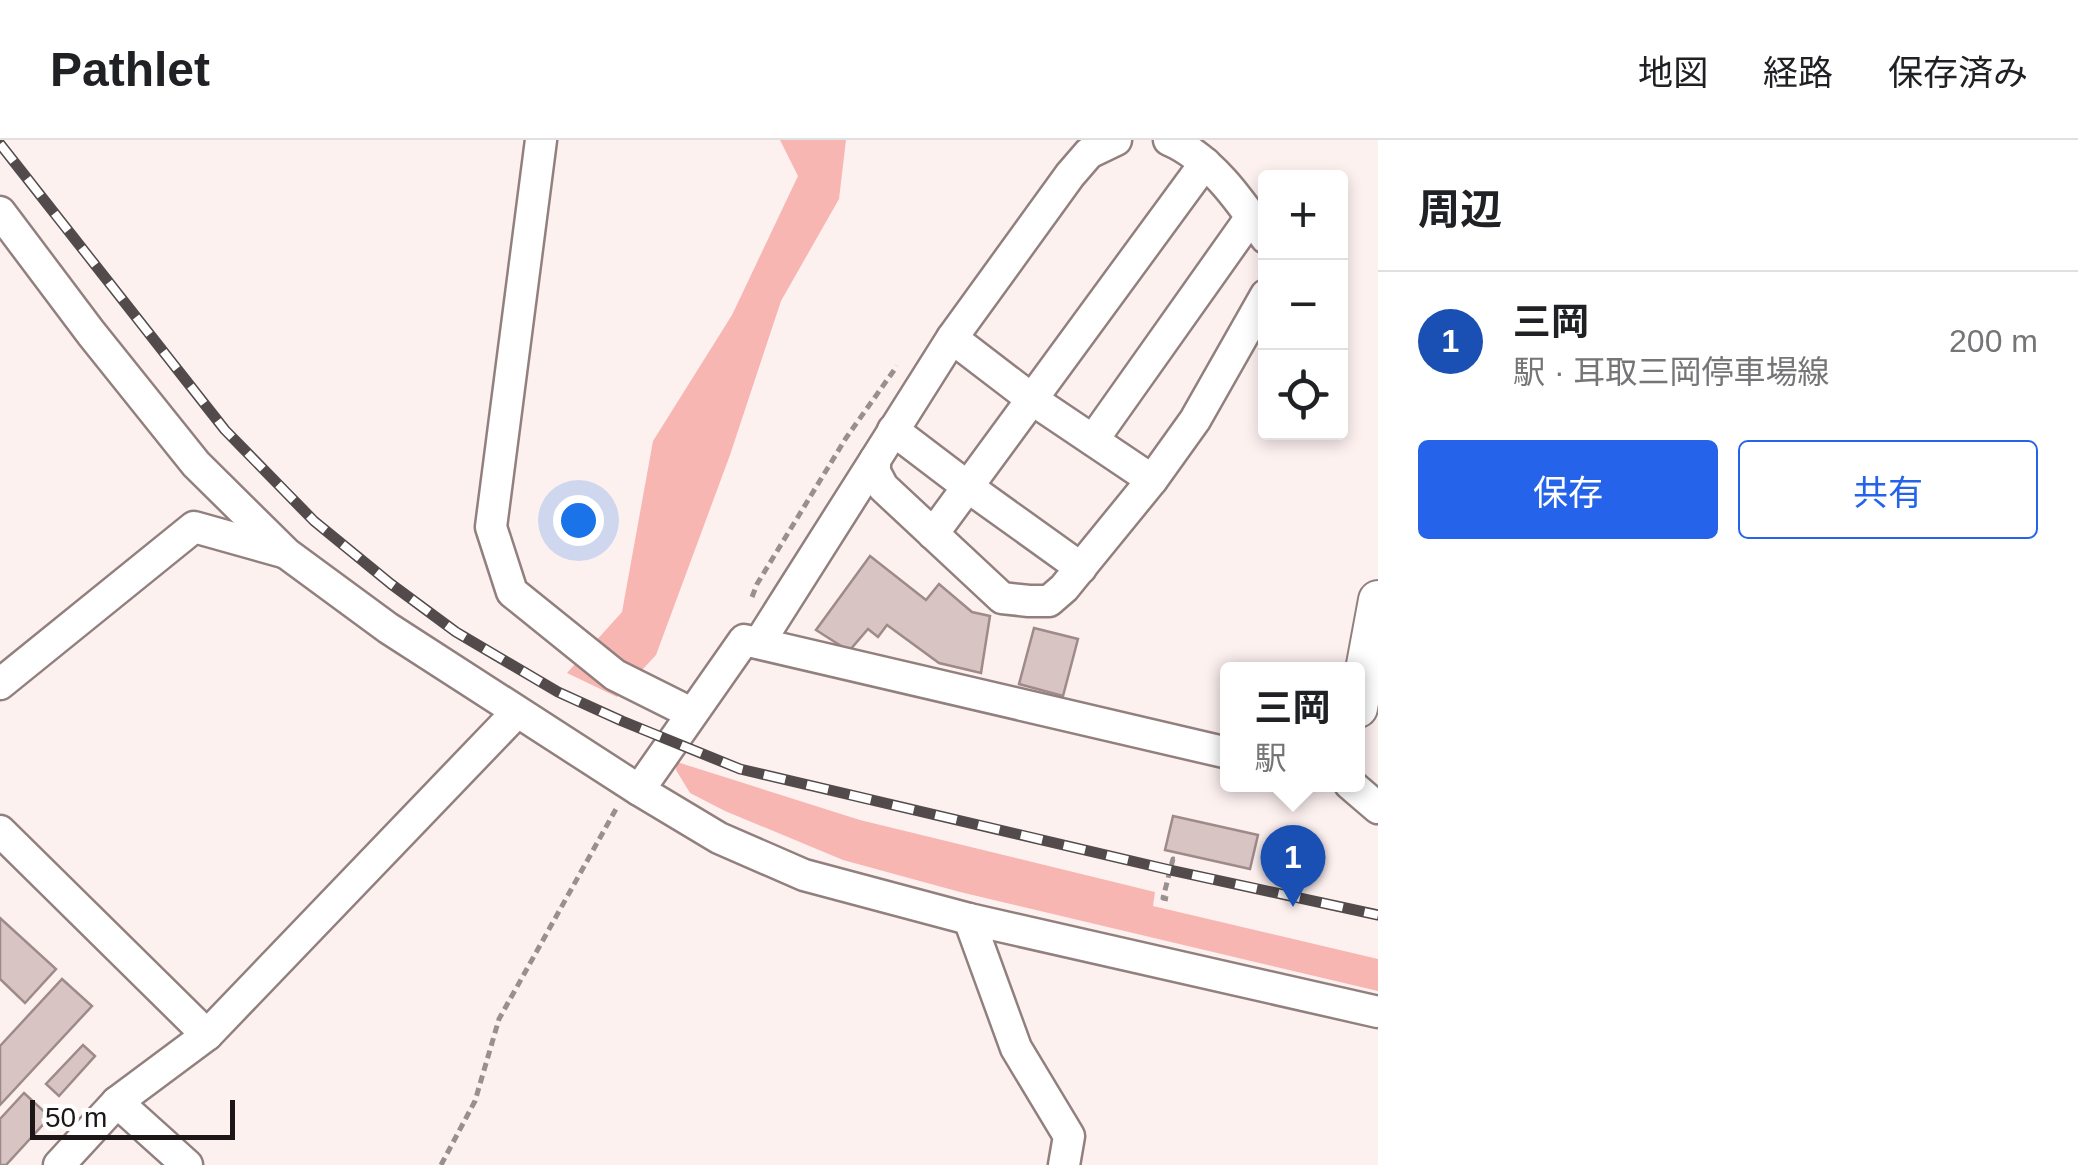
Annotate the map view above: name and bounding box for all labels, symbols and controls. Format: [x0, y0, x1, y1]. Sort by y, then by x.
text: Pathlet [50, 43, 210, 96]
text: 地図 [1638, 53, 1708, 92]
text: 経路 [1763, 53, 1833, 92]
text: 保存済み [1888, 53, 2028, 92]
map controls [1258, 170, 1348, 440]
button: + [1258, 170, 1348, 260]
text: 周辺 [1418, 186, 1502, 233]
button: − [1258, 260, 1348, 350]
text: 三岡 [1513, 301, 1589, 343]
text: 1 [1442, 323, 1459, 359]
text: 200 m [1949, 323, 2038, 359]
button: locate [1258, 350, 1348, 440]
text: 駅 · 耳取三岡停車場線 [1513, 354, 1829, 390]
button: 保存 [1418, 440, 1718, 539]
button: 共有 [1738, 440, 2038, 539]
your location [553, 495, 604, 546]
popup [1220, 662, 1365, 792]
text: 三岡 [1254, 687, 1331, 729]
text: 駅 [1254, 740, 1287, 776]
pin: 1 [1260, 824, 1326, 907]
scale bar [30, 1095, 235, 1140]
text: 50 m [45, 1102, 107, 1133]

